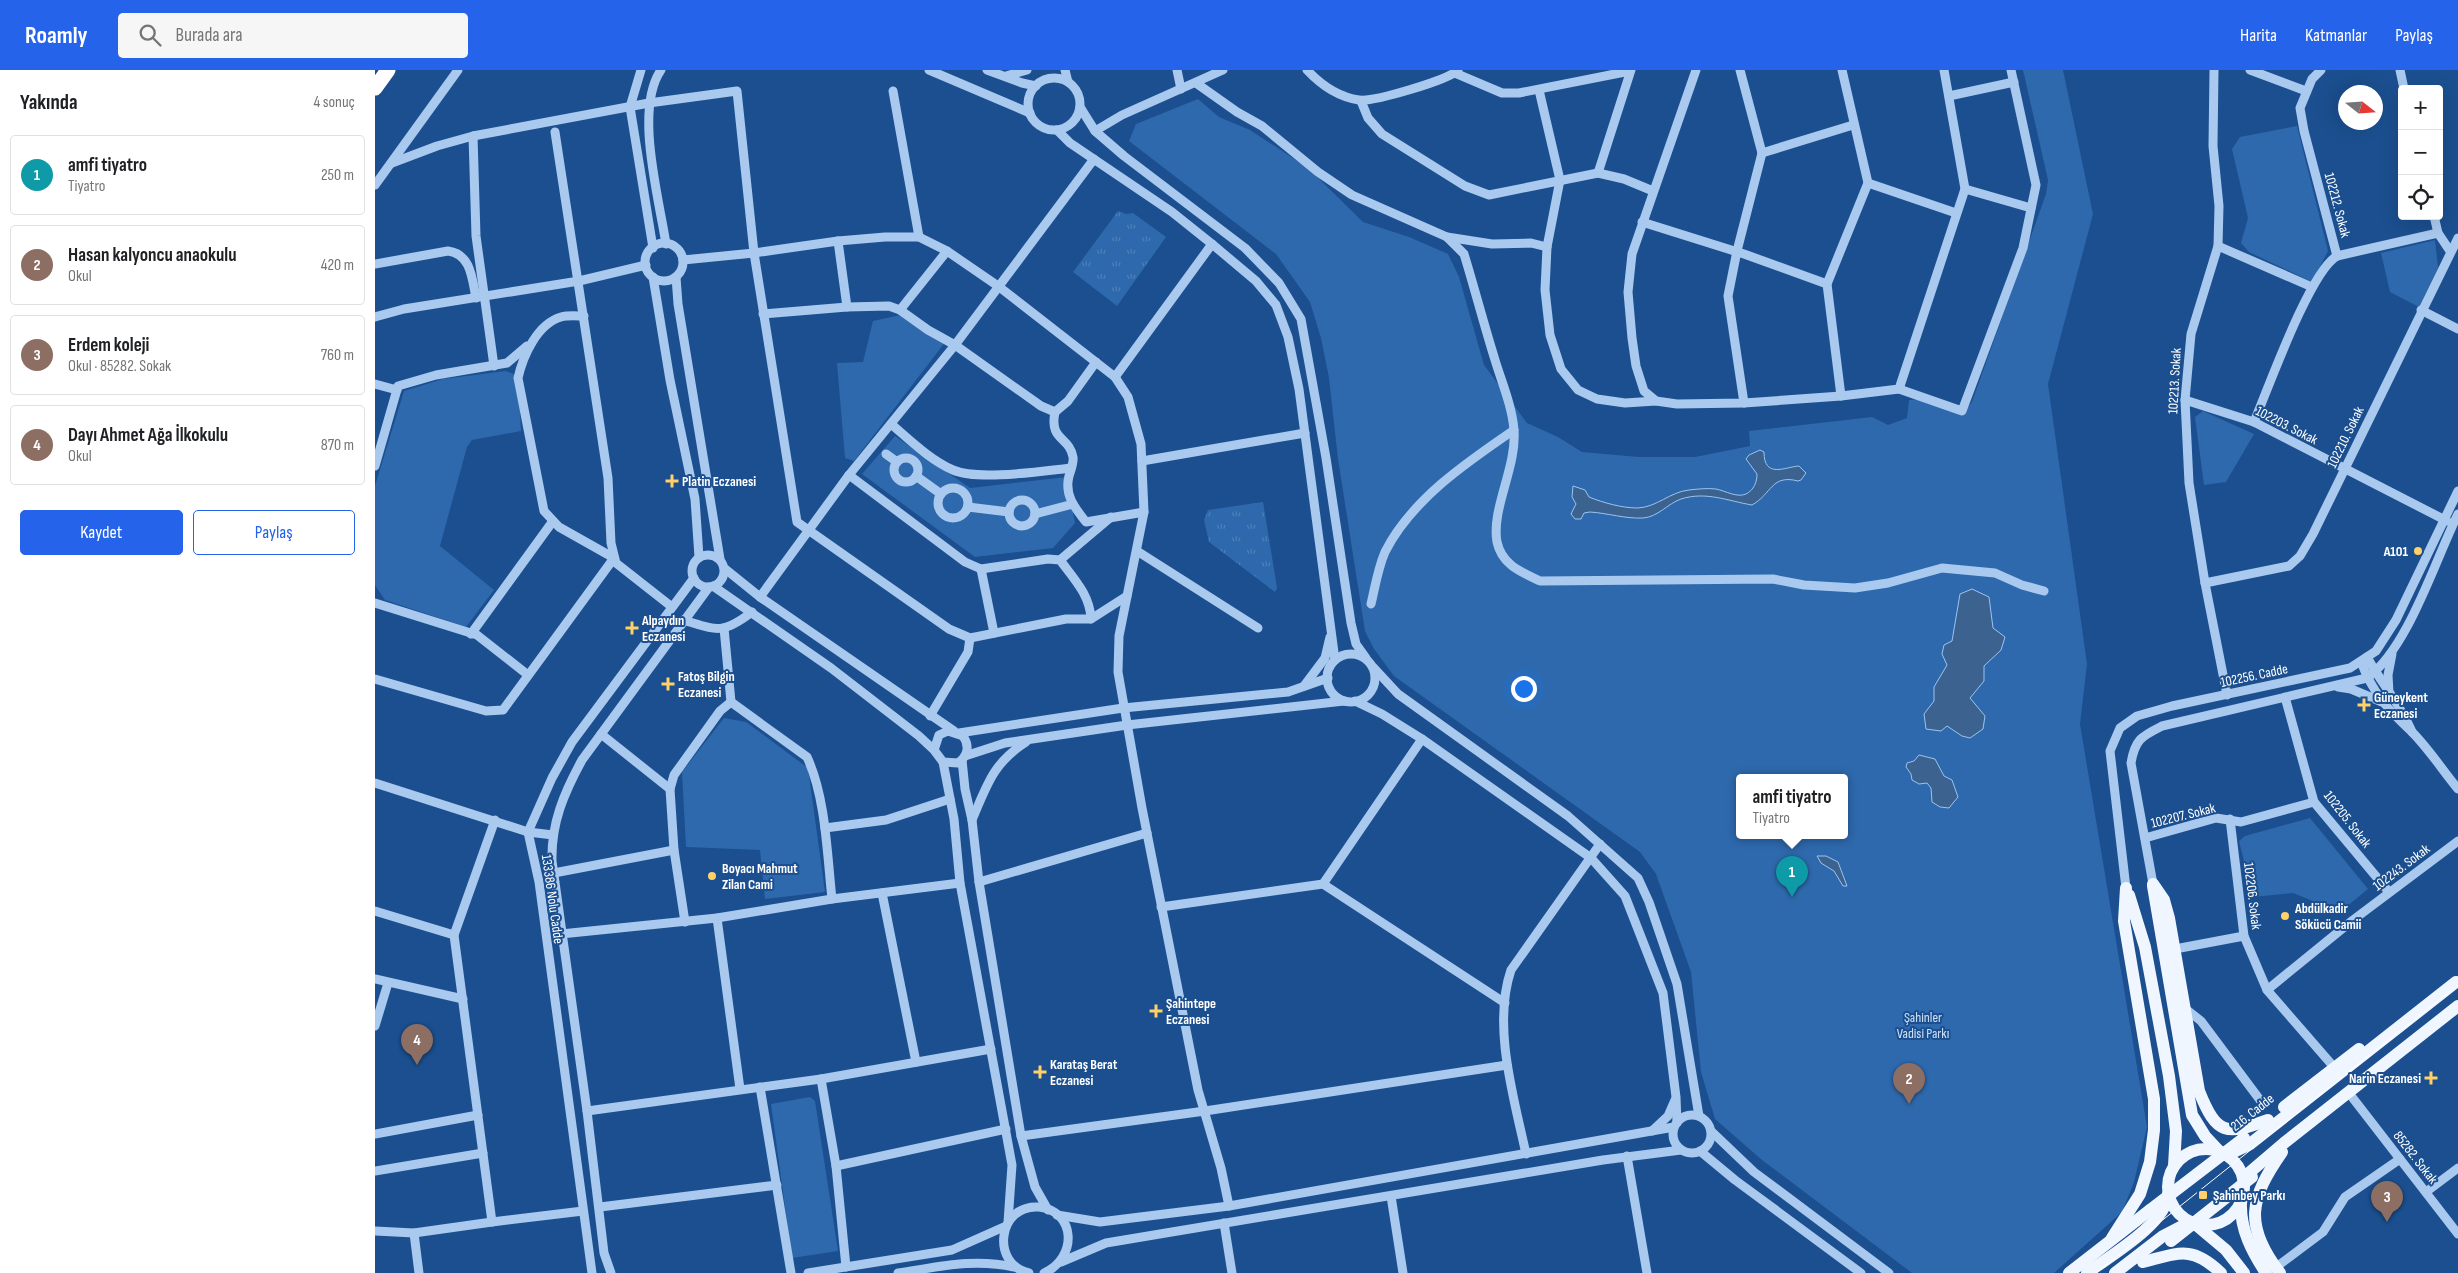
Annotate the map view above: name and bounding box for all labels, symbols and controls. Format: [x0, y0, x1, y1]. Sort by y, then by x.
search box [118, 13, 468, 58]
text: Roamly [25, 21, 88, 50]
icon: search [136, 21, 164, 49]
text: Burada ara [176, 24, 242, 47]
text: Harita [2240, 25, 2277, 46]
text: Katmanlar [2305, 25, 2367, 46]
text: Paylaş [2395, 25, 2433, 46]
north arrow [2338, 85, 2383, 130]
map controls [2398, 85, 2443, 220]
button: + [2398, 85, 2443, 130]
text: Yakında [20, 90, 77, 115]
text: 4 sonuç [313, 93, 355, 112]
button: − [2398, 130, 2443, 175]
text: amfi tiyatro [68, 154, 147, 177]
text: 1 [34, 166, 40, 185]
text: 250 m [321, 166, 354, 185]
street label: 102212. Sokak [2321, 171, 2354, 240]
button: locate [2398, 175, 2443, 220]
text: Tiyatro [68, 177, 105, 196]
text: Hasan kalyoncu anaokulu [68, 244, 237, 267]
text: 2 [33, 256, 41, 275]
text: 420 m [321, 256, 354, 275]
text: Okul [68, 267, 92, 286]
text: Erdem koleji [68, 334, 149, 357]
text: 3 [33, 346, 41, 365]
text: 760 m [321, 346, 354, 365]
street label: 102213. Sokak [2164, 347, 2185, 415]
text: Okul · 85282. Sokak [68, 357, 171, 376]
street label: 102203. Sokak [2253, 403, 2321, 449]
street label: 102210. Sokak [2323, 403, 2368, 471]
text: Dayı Ahmet Ağa İlkokulu [68, 424, 228, 447]
text: 4 [33, 436, 41, 455]
text: 870 m [321, 436, 354, 455]
text: Okul [68, 447, 92, 466]
place label: Platin Eczanesi [682, 473, 756, 490]
marker: Platin Eczanesi [666, 475, 678, 487]
button: Kaydet [20, 510, 183, 555]
button: Paylaş [193, 510, 355, 555]
place label: A101 [2383, 543, 2409, 560]
marker: A101 [2412, 545, 2424, 557]
place label: Alpaydın Eczanesi [641, 612, 685, 645]
marker: Alpaydın Eczanesi [626, 622, 638, 634]
street label: 102256. Cadde [2219, 660, 2289, 691]
place label: Fatoş Bilgin Eczanesi [678, 668, 735, 701]
your location [1511, 676, 1537, 702]
marker: Fatoş Bilgin Eczanesi [662, 678, 674, 690]
place label: Güneykent Eczanesi [2374, 689, 2428, 722]
marker: Güneykent Eczanesi [2358, 699, 2370, 711]
popup [1736, 774, 1848, 839]
text: amfi tiyatro [1752, 786, 1832, 809]
street label: 102205. Sokak [2320, 788, 2375, 852]
street label: 102207. Sokak [2149, 799, 2218, 832]
text: Tiyatro [1752, 809, 1790, 828]
street label: 102243. Sokak [2369, 840, 2434, 894]
street label: 133386 Nolu Cadde [538, 853, 567, 945]
pin: 1 [1776, 856, 1808, 897]
place label: Boyacı Mahmut Zilan Cami [722, 860, 798, 893]
street label: 102206. Sokak [2240, 862, 2265, 931]
marker: Boyacı Mahmut Zilan Cami [706, 870, 718, 882]
place label: Abdülkadir Sökücü Camii [2294, 900, 2362, 933]
marker: Abdülkadir Sökücü Camii [2279, 910, 2291, 922]
place label: Şahintepe Eczanesi [1166, 995, 1216, 1028]
marker: Şahintepe Eczanesi [1150, 1005, 1162, 1017]
park label: Şahinler Vadisi Parkı [1897, 1009, 1949, 1042]
pin: 4 [401, 1024, 433, 1065]
place label: Karataş Berat Eczanesi [1050, 1056, 1118, 1089]
pin: 2 [1893, 1063, 1925, 1104]
marker: Karataş Berat Eczanesi [1034, 1066, 1046, 1078]
place label: Narin Eczanesi [2349, 1070, 2421, 1087]
marker: Narin Eczanesi [2425, 1072, 2437, 1084]
street label: 216. Cadde [2227, 1090, 2277, 1135]
street label: 85282. Sokak [2390, 1127, 2442, 1188]
pin: 3 [2371, 1181, 2403, 1222]
place label: Şahinbey Parkı [2213, 1187, 2285, 1204]
marker: Şahinbey Parkı [2197, 1189, 2209, 1201]

